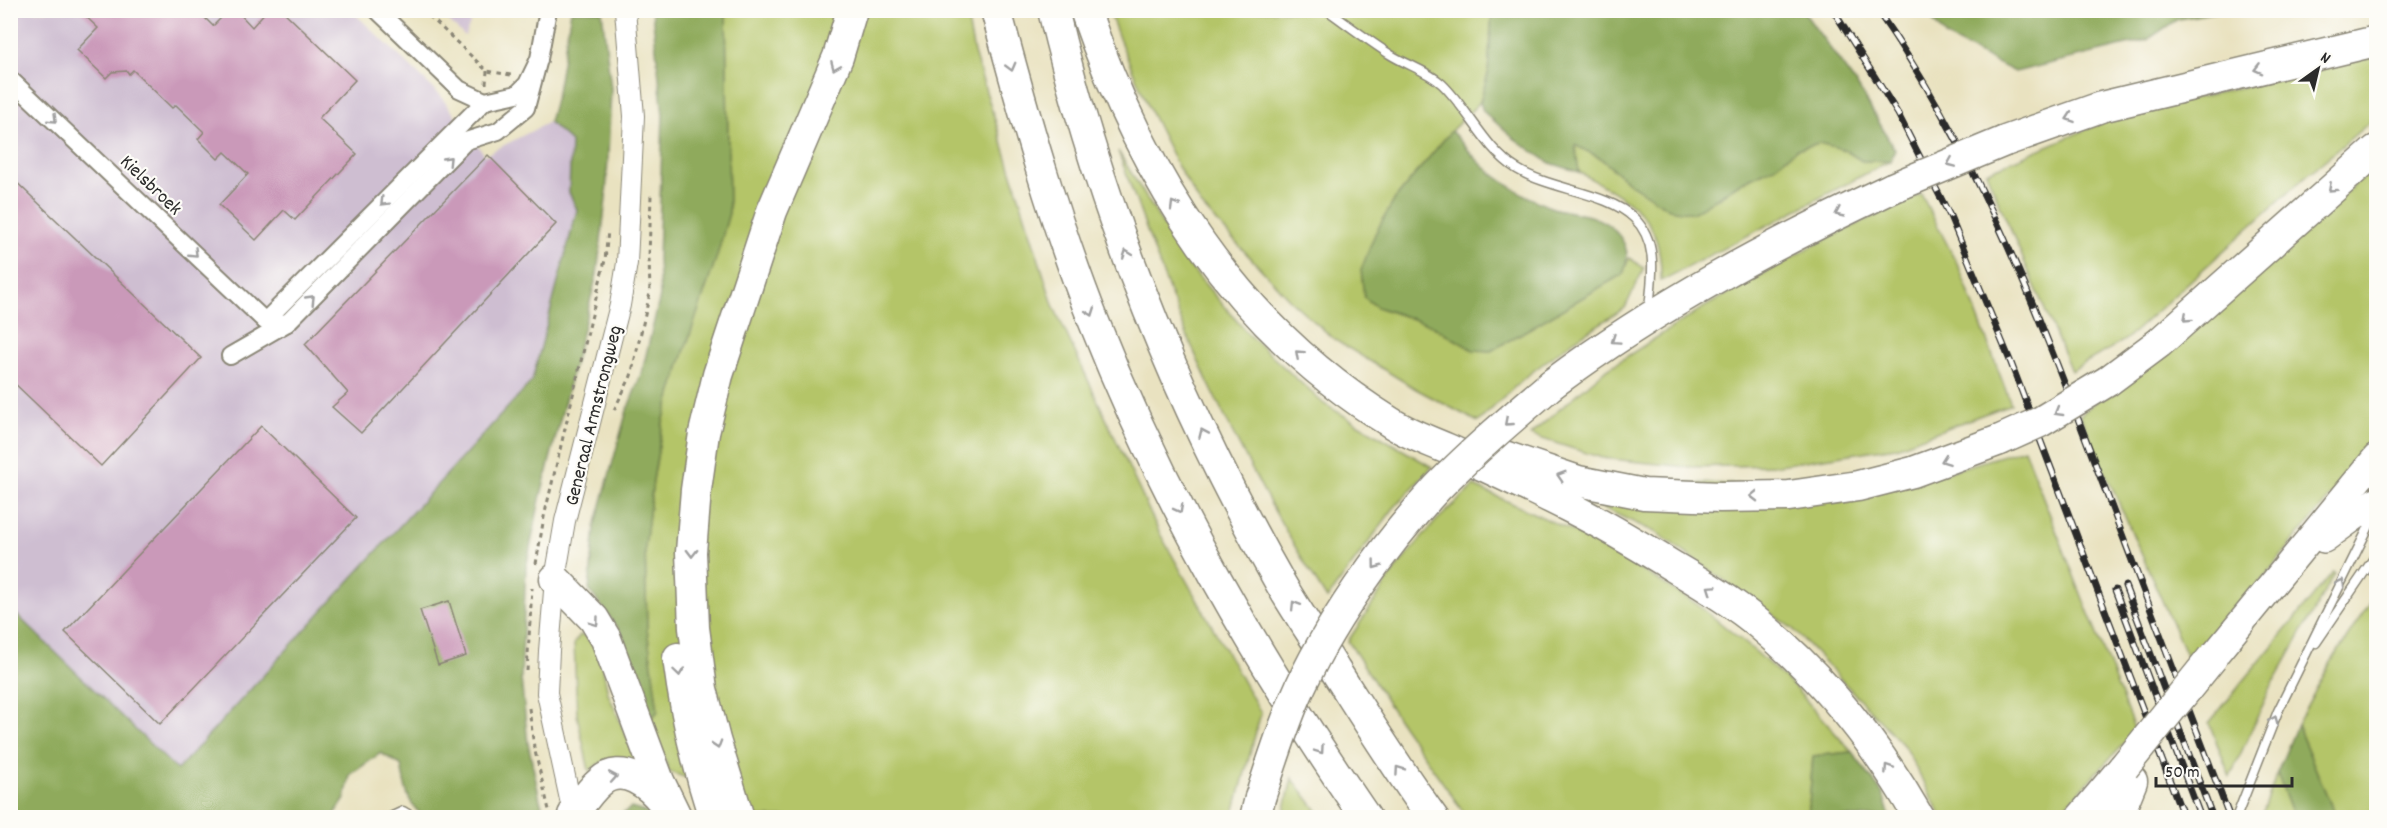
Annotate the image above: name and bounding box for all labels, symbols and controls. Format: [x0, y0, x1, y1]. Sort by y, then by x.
north arrow [2288, 39, 2348, 99]
text: N [2315, 47, 2335, 70]
one-way arrow [830, 60, 842, 71]
one-way arrow [1004, 62, 1017, 72]
one-way arrow [2254, 62, 2264, 75]
one-way arrow [2065, 111, 2076, 123]
one-way arrow [46, 112, 57, 123]
street label: Kielsbroek [113, 149, 187, 223]
one-way arrow [440, 156, 451, 167]
one-way arrow [1946, 156, 1957, 168]
one-way arrow [2328, 181, 2339, 192]
one-way arrow [380, 195, 391, 206]
one-way arrow [1170, 201, 1182, 211]
one-way arrow [1835, 206, 1846, 218]
one-way arrow [187, 246, 198, 257]
one-way arrow [1121, 249, 1134, 260]
one-way arrow [304, 295, 315, 306]
one-way arrow [1083, 307, 1096, 317]
one-way arrow [2183, 311, 2194, 322]
street label: Generaal Armstrongweg [559, 323, 631, 509]
one-way arrow [1610, 333, 1621, 344]
one-way arrow [1294, 351, 1305, 362]
one-way arrow [2054, 404, 2065, 416]
one-way arrow [1504, 415, 1515, 426]
one-way arrow [1198, 429, 1210, 440]
one-way arrow [1940, 453, 1951, 465]
one-way arrow [1557, 471, 1567, 483]
one-way arrow [1750, 490, 1759, 502]
one-way arrow [1172, 503, 1183, 514]
one-way arrow [685, 548, 698, 557]
one-way arrow [1372, 558, 1383, 569]
one-way arrow [2334, 579, 2345, 590]
one-way arrow [1706, 585, 1717, 596]
one-way arrow [1291, 601, 1302, 612]
one-way arrow [588, 615, 599, 626]
one-way arrow [673, 667, 685, 676]
one-way arrow [2267, 716, 2279, 727]
one-way arrow [710, 739, 722, 750]
one-way arrow [1313, 743, 1324, 754]
scale bar [2156, 750, 2292, 788]
text: 50 m [2165, 761, 2200, 786]
one-way arrow [1884, 763, 1895, 774]
one-way arrow [1395, 766, 1406, 777]
one-way arrow [608, 771, 618, 784]

